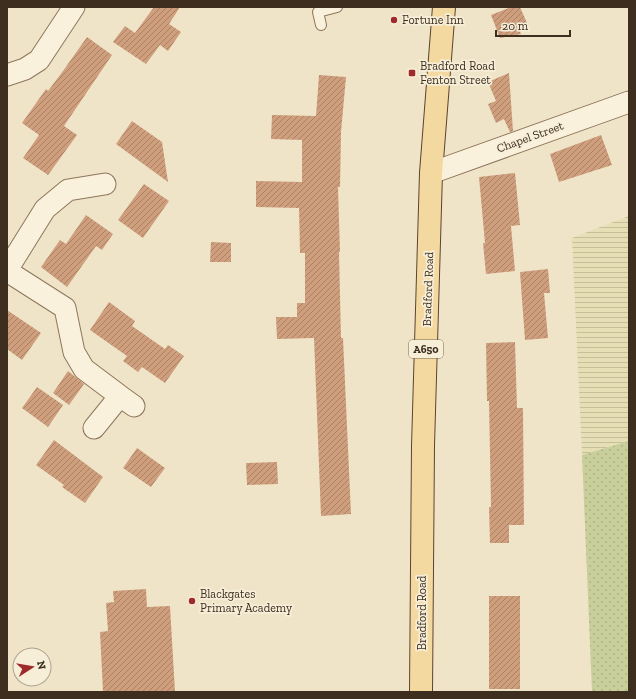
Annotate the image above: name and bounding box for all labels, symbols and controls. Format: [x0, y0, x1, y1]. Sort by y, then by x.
scale bar [496, 12, 570, 38]
place label: Fortune Inn [402, 13, 464, 27]
marker: Fortune Inn [389, 15, 399, 25]
text: 20 m [502, 19, 529, 33]
place label: Bradford Road Fenton Street [420, 59, 495, 87]
marker: Bradford Road Fenton Street [407, 68, 417, 78]
street label: Chapel Street [495, 118, 566, 156]
street label: Bradford Road [420, 251, 436, 327]
road number: A650 [409, 340, 443, 358]
street label: Bradford Road [415, 575, 429, 650]
place label: Blackgates Primary Academy [200, 587, 293, 615]
marker: Blackgates Primary Academy [187, 596, 197, 606]
north arrow [12, 647, 52, 687]
text: N [34, 660, 49, 671]

